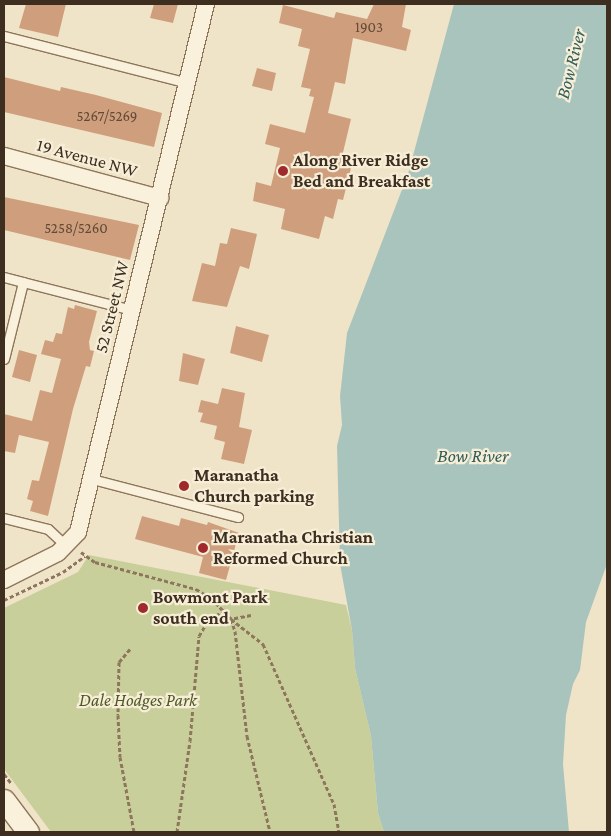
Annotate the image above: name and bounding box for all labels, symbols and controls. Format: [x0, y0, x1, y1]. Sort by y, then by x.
house number: 1903 [355, 19, 383, 37]
water label: Bow River [551, 27, 591, 101]
house number: 5267/5269 [77, 108, 137, 126]
street label: 19 Avenue NW [34, 134, 140, 182]
place label: Along River Ridge Bed and Breakfast [293, 150, 430, 192]
marker: Along River Ridge Bed and Breakfast [277, 165, 289, 177]
house number: 5258/5260 [44, 220, 108, 238]
street label: 52 Street NW [90, 259, 134, 355]
water label: Bow River [437, 445, 509, 467]
place label: Maranatha Church parking [194, 465, 314, 508]
marker: Maranatha Church parking [178, 480, 190, 492]
place label: Maranatha Christian Reformed Church [213, 527, 373, 570]
marker: Maranatha Christian Reformed Church [197, 542, 209, 554]
place label: Bowmont Park south end [153, 587, 267, 630]
marker: Bowmont Park south end [137, 602, 149, 614]
park label: Dale Hodges Park [79, 689, 197, 711]

